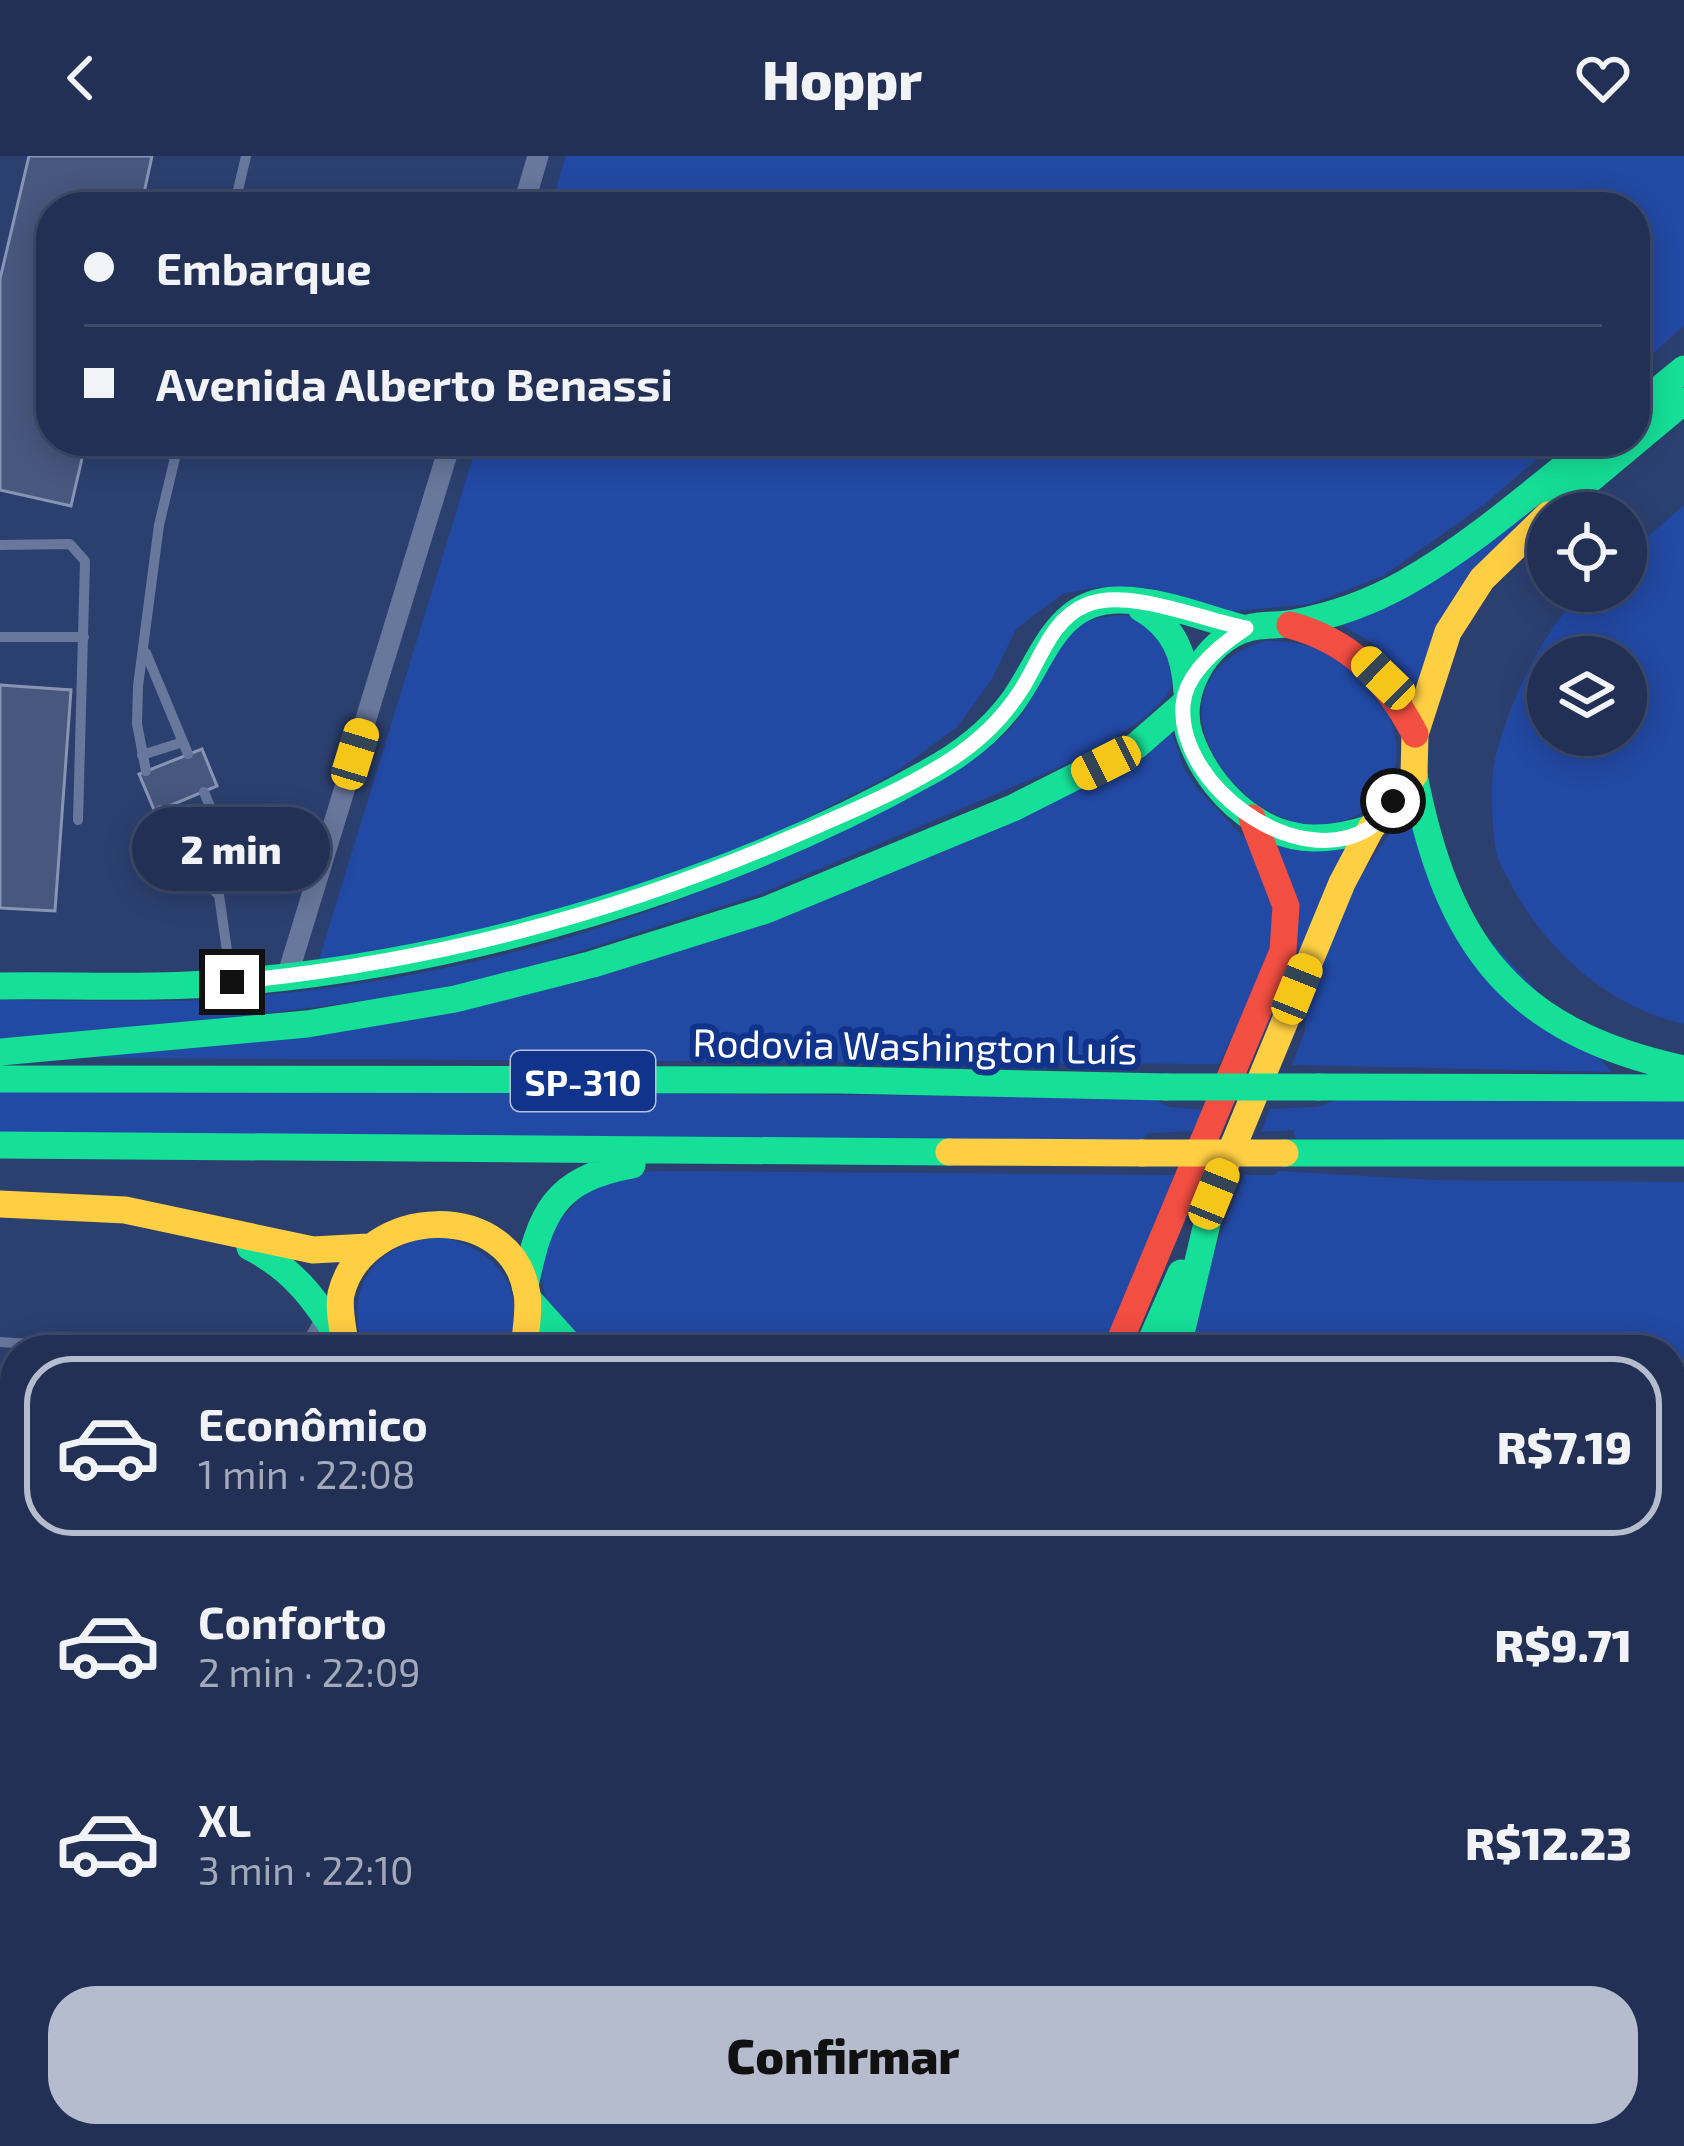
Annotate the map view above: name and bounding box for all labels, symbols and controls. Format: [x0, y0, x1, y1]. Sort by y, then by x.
icon: back [48, 45, 114, 111]
icon: heart [1570, 45, 1636, 111]
text: Hoppr [762, 46, 922, 111]
text: Embarque [156, 240, 372, 294]
text: Avenida Alberto Benassi [156, 356, 673, 410]
map controls [1527, 492, 1647, 756]
button: locate [1527, 492, 1647, 612]
button: layers [1527, 636, 1647, 756]
car [1345, 640, 1421, 716]
car [327, 714, 383, 794]
car [1066, 731, 1146, 795]
route start [1366, 774, 1420, 828]
callout: 2 min [133, 808, 331, 892]
text: 2 min [180, 825, 282, 872]
car [1267, 949, 1327, 1029]
route end [205, 955, 259, 1009]
street label: Rodovia Washington Luís [692, 1018, 1138, 1072]
road number: SP-310 [511, 1051, 655, 1111]
car [1184, 1154, 1244, 1234]
icon: car [54, 1392, 162, 1500]
text: Econômico [198, 1396, 428, 1450]
text: R$7.19 [1497, 1419, 1632, 1473]
text: 1 min · 22:08 [198, 1450, 416, 1497]
icon: car [54, 1590, 162, 1698]
text: Conforto [198, 1594, 387, 1648]
text: R$9.71 [1494, 1617, 1632, 1671]
text: 2 min · 22:09 [198, 1648, 421, 1695]
icon: car [54, 1788, 162, 1896]
text: XL [198, 1792, 251, 1846]
text: R$12.23 [1465, 1815, 1632, 1869]
text: 3 min · 22:10 [198, 1846, 414, 1893]
button: Confirmar [48, 1986, 1638, 2124]

